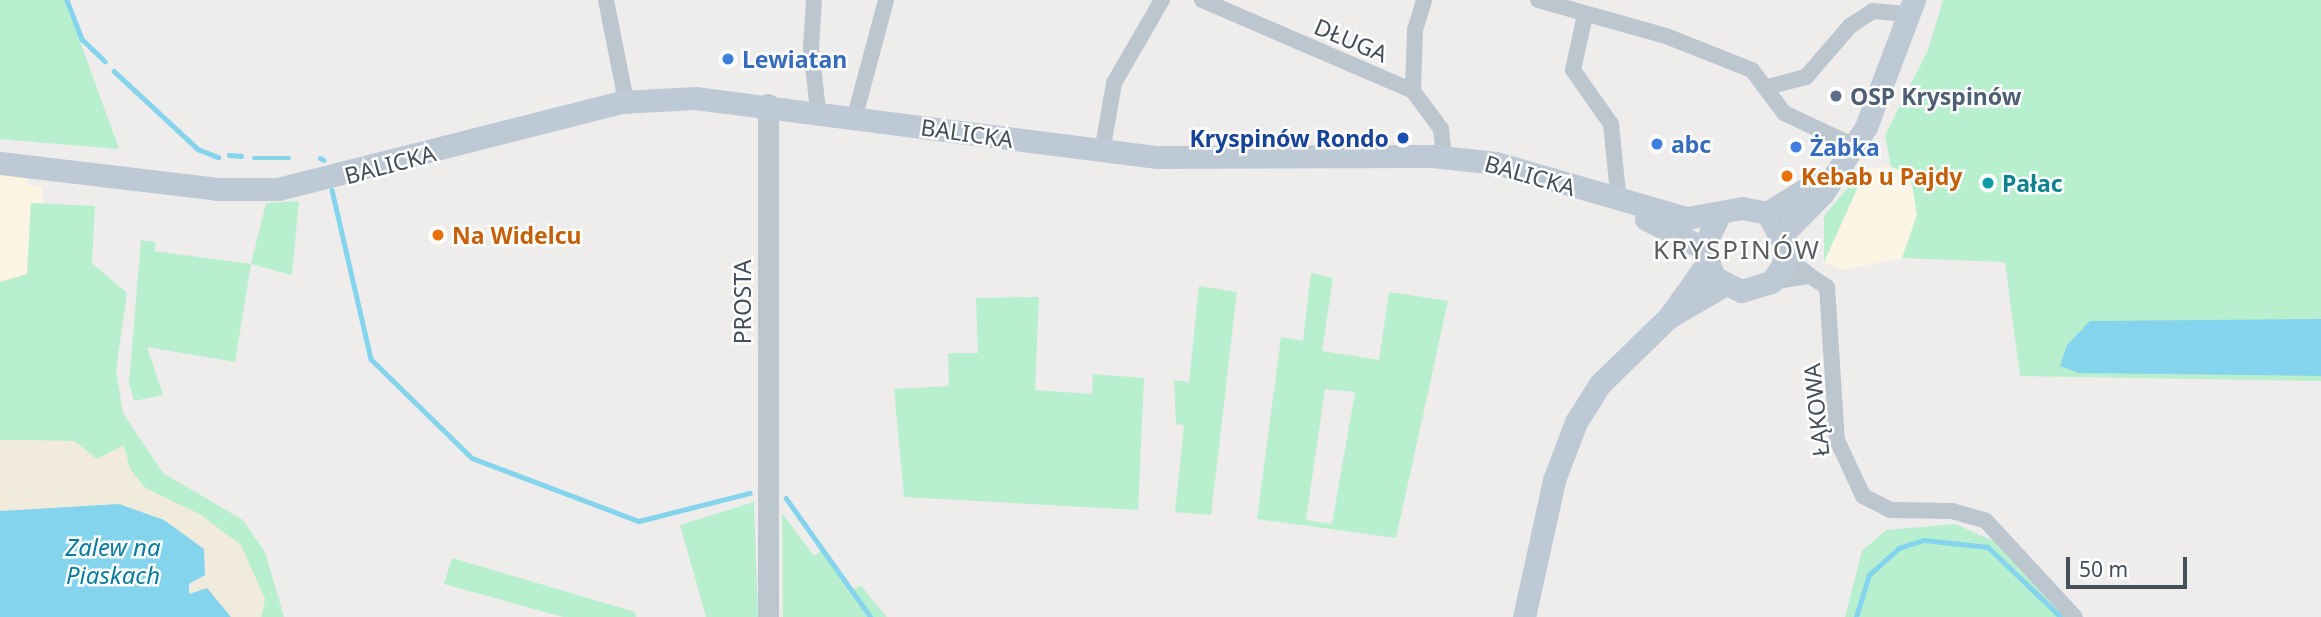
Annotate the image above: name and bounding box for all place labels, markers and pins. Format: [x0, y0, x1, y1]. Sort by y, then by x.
place label: Lewiatan [742, 45, 847, 73]
marker: Lewiatan [720, 51, 736, 67]
place label: OSP Kryspinów [1850, 82, 2021, 110]
marker: OSP Kryspinów [1828, 88, 1844, 104]
place label: Kryspinów Rondo [1189, 124, 1389, 152]
marker: Kryspinów Rondo [1395, 130, 1411, 146]
place label: abc [1671, 130, 1711, 158]
place label: Żabka [1810, 133, 1880, 161]
marker: abc [1649, 136, 1665, 152]
marker: Żabka [1788, 139, 1804, 155]
place label: Kebab u Pajdy [1801, 162, 1962, 190]
marker: Kebab u Pajdy [1779, 168, 1795, 184]
place label: Pałac [2002, 169, 2063, 197]
marker: Pałac [1980, 175, 1996, 191]
place label: Na Widelcu [452, 221, 582, 249]
marker: Na Widelcu [430, 227, 446, 243]

